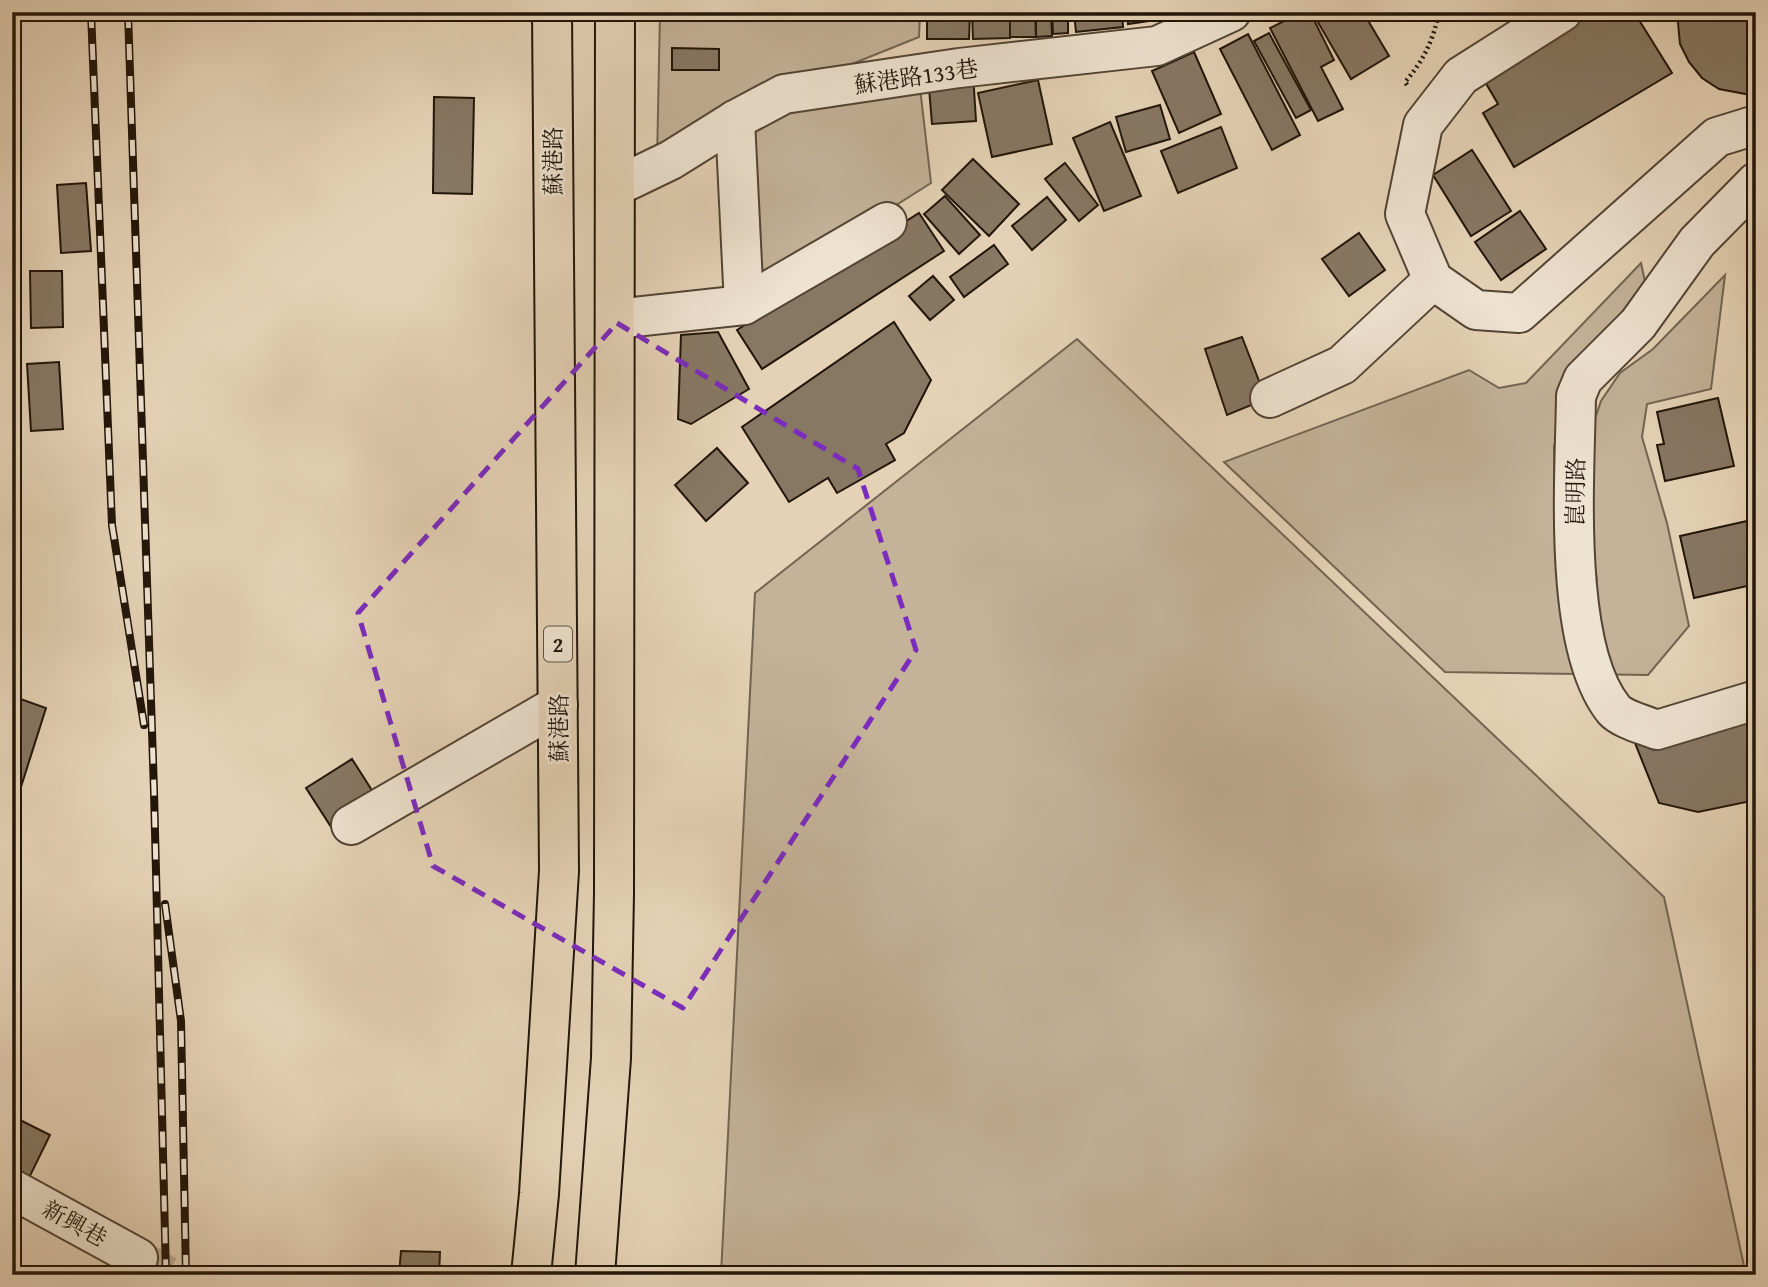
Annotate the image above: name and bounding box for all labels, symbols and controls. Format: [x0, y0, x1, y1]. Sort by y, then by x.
street label: 蘇港路133巷 [852, 51, 980, 101]
street label: 蘇港路 [536, 127, 569, 196]
street label: 崑明路 [1558, 457, 1592, 527]
road number: 2 [544, 626, 572, 662]
street label: 蘇港路 [542, 694, 575, 763]
street label: 新興巷 [37, 1192, 113, 1254]

